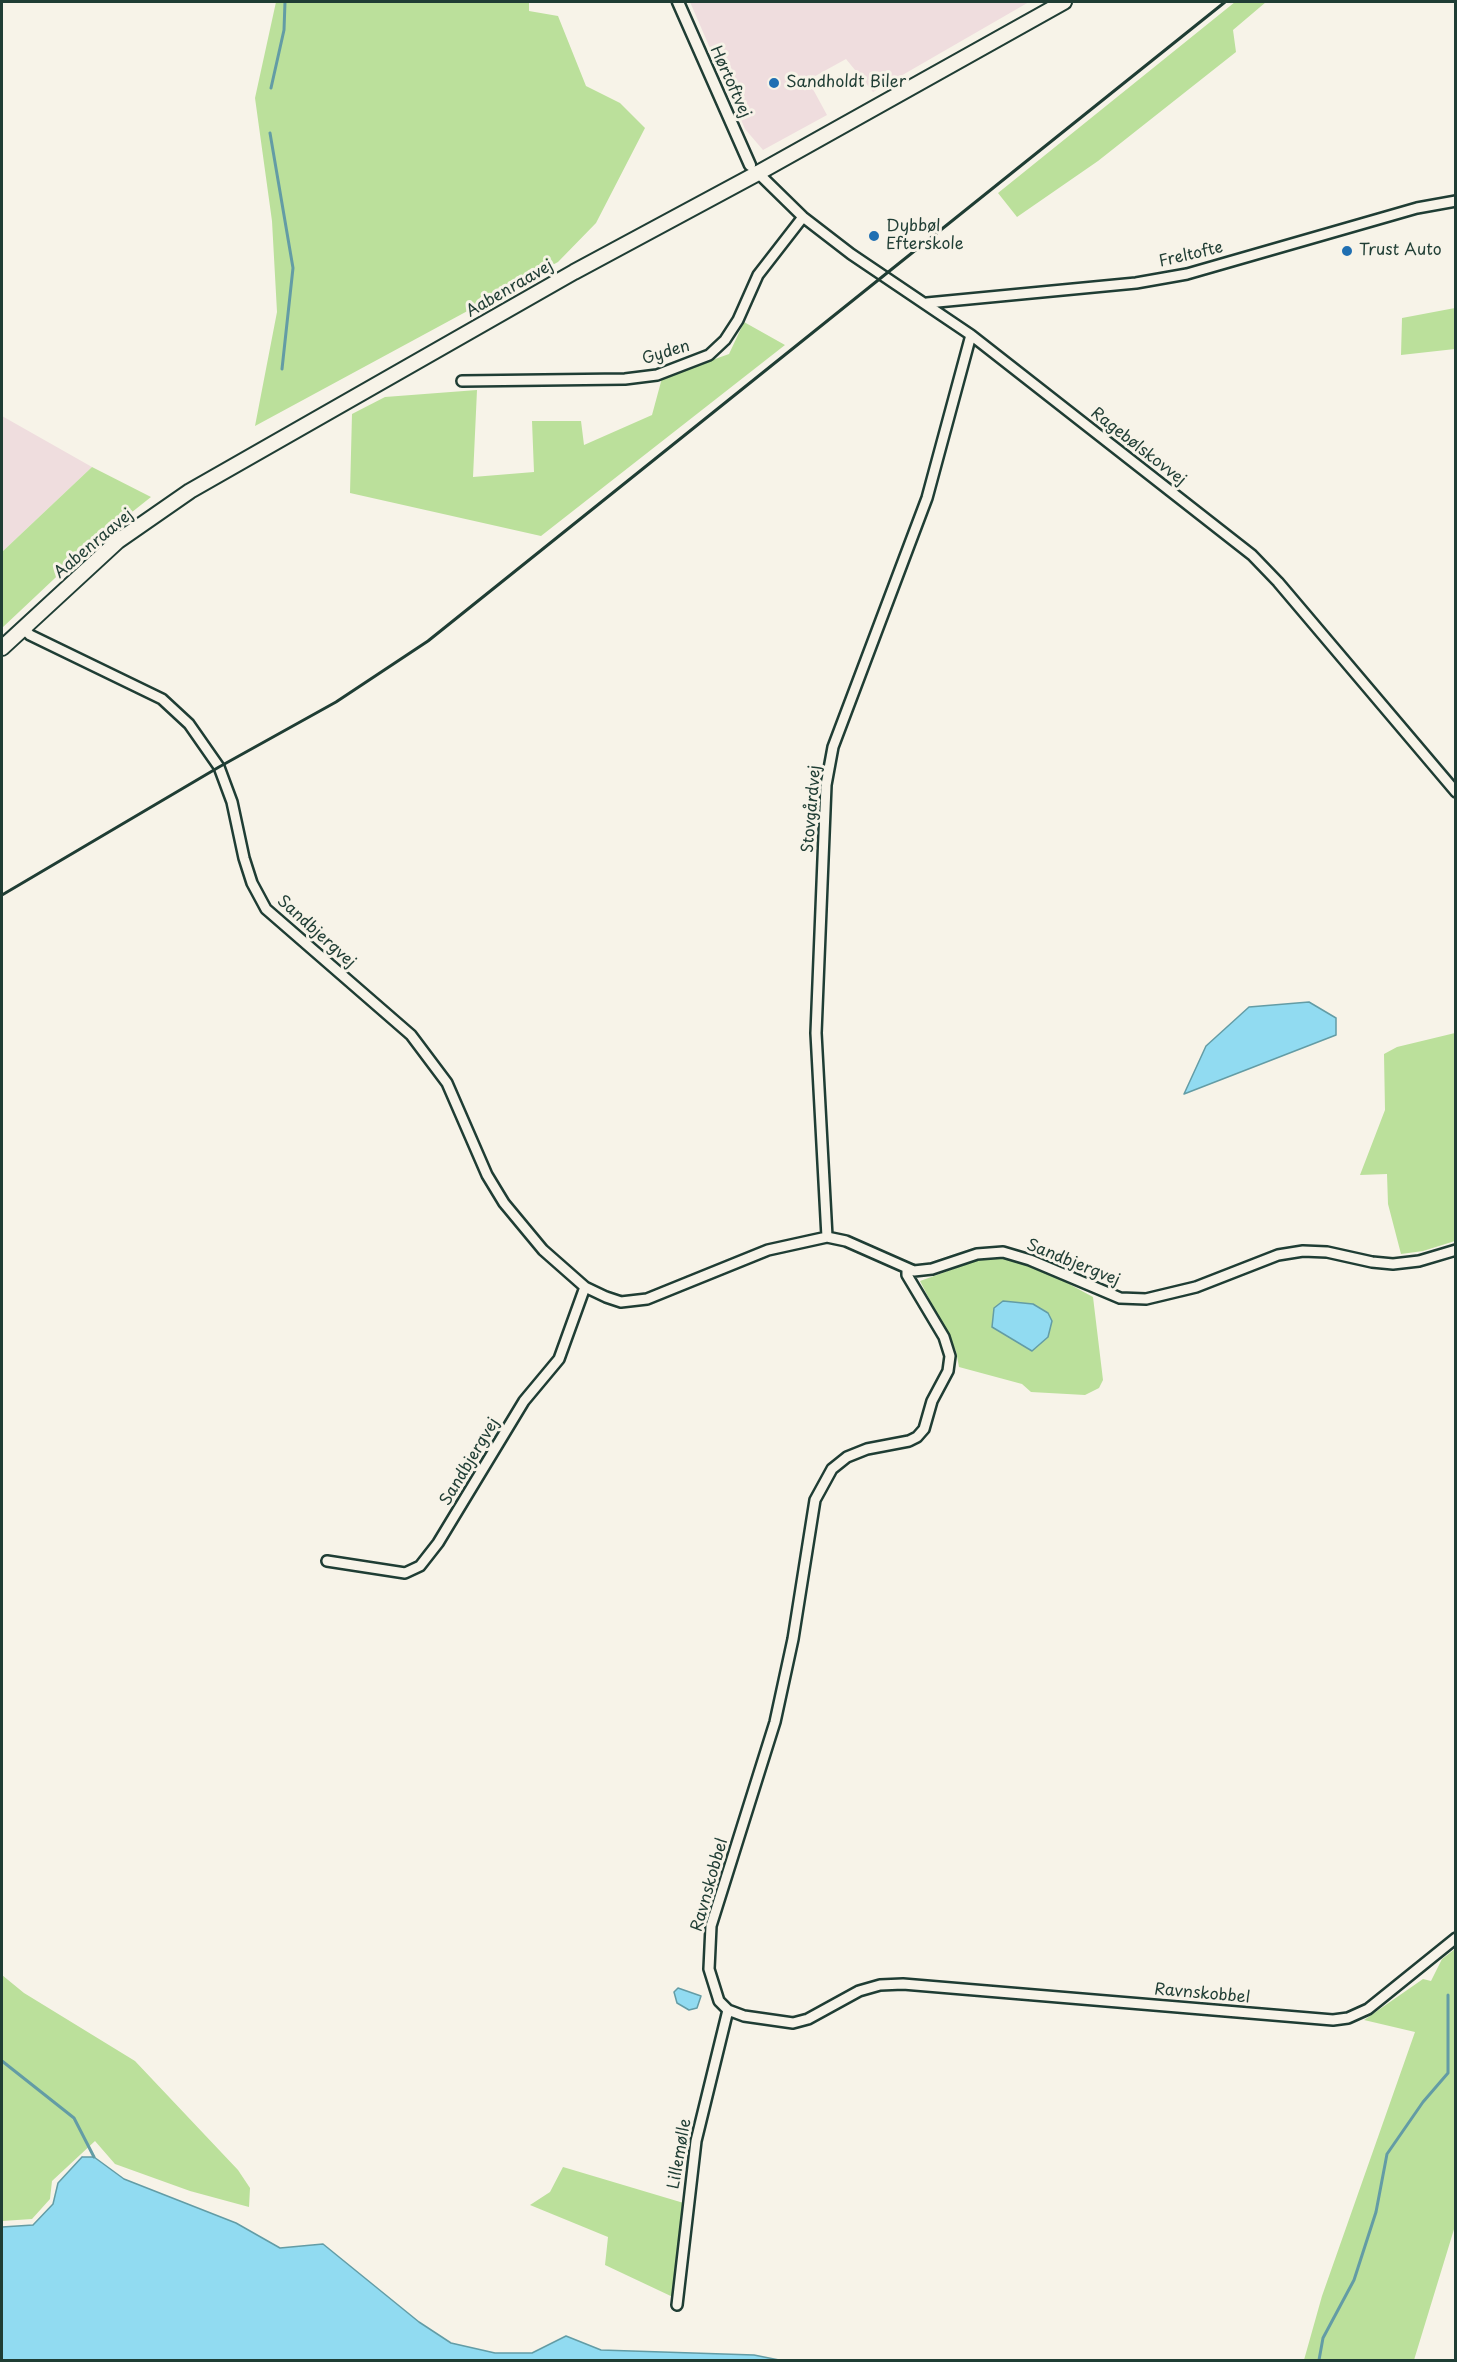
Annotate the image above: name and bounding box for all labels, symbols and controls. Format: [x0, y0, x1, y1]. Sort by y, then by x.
street label: Hørtoftvej [706, 43, 754, 121]
place label: Sandholdt Biler [786, 73, 906, 93]
marker: Sandholdt Biler [767, 76, 781, 90]
place label: Dybbøl Efterskole [886, 217, 964, 255]
marker: Dybbøl Efterskole [867, 229, 881, 243]
street label: Freltofte [1157, 238, 1225, 272]
place label: Trust Auto [1359, 241, 1442, 261]
marker: Trust Auto [1340, 244, 1354, 258]
street label: Aabenraavej [463, 256, 557, 322]
street label: Gyden [640, 337, 692, 369]
street label: Ragebølskovvej [1086, 404, 1190, 490]
street label: Aabenraavej [51, 505, 137, 583]
street label: Stovgårdvej [799, 764, 825, 854]
street label: Sandbjergvej [273, 892, 359, 972]
street label: Sandbjergvej [1023, 1236, 1123, 1290]
street label: Sandbjergvej [436, 1415, 504, 1509]
street label: Ravnskobbel [688, 1836, 732, 1934]
street label: Ravnskobbel [1153, 1980, 1251, 2008]
street label: Lillemølle [664, 2117, 696, 2191]

